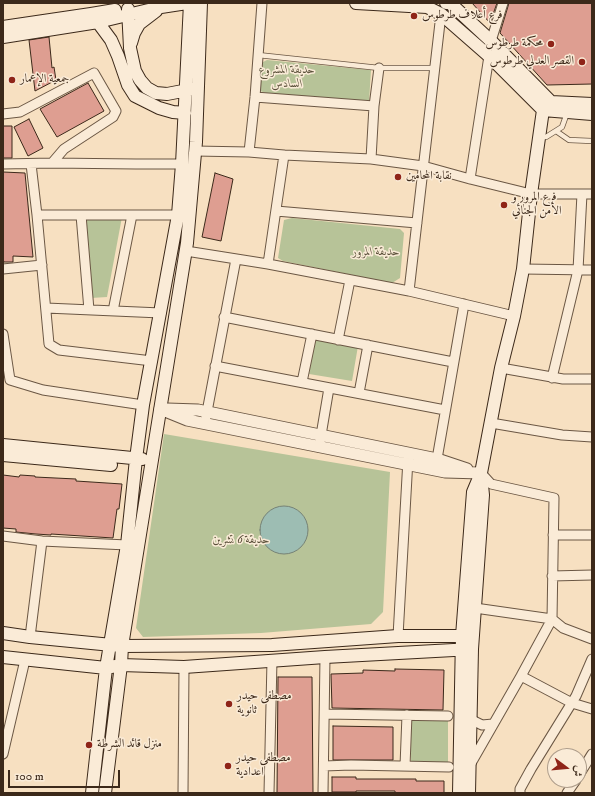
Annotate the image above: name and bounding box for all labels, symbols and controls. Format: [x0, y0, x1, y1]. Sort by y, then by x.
place label: فرع أعلاف طرطوس [422, 9, 503, 23]
marker: فرع أعلاف طرطوس [409, 11, 419, 21]
place label: محكمة طرطوس [485, 37, 543, 51]
marker: محكمة طرطوس [546, 39, 556, 49]
place label: القصر العدلي طرطوس [490, 55, 574, 69]
marker: القصر العدلي طرطوس [577, 57, 587, 67]
park label: حديقة المشروع السادس [259, 64, 315, 92]
place label: جمعية الإعمار [20, 73, 70, 87]
marker: جمعية الإعمار [7, 75, 17, 85]
place label: نقابة المحامين [406, 170, 452, 184]
marker: نقابة المحامين [393, 172, 403, 182]
place label: فرع المرور و الأمن الجنائي [512, 191, 562, 219]
marker: فرع المرور و الأمن الجنائي [499, 200, 509, 210]
park label: حديقة المرور [352, 246, 400, 260]
park label: حديقة 6 تشرين [212, 534, 270, 548]
place label: مصطفى حيدر ثانوية [237, 690, 292, 718]
marker: مصطفى حيدر ثانوية [224, 699, 234, 709]
place label: منزل قائد الشرطة [97, 738, 162, 752]
marker: منزل قائد الشرطة [84, 740, 94, 750]
north arrow [547, 748, 587, 788]
place label: مصطفى حيدر اعدادية [236, 752, 291, 780]
marker: مصطفى حيدر اعدادية [223, 761, 233, 771]
scale bar [10, 762, 122, 788]
text: ش [569, 764, 586, 778]
text: 100 m [15, 769, 44, 784]

